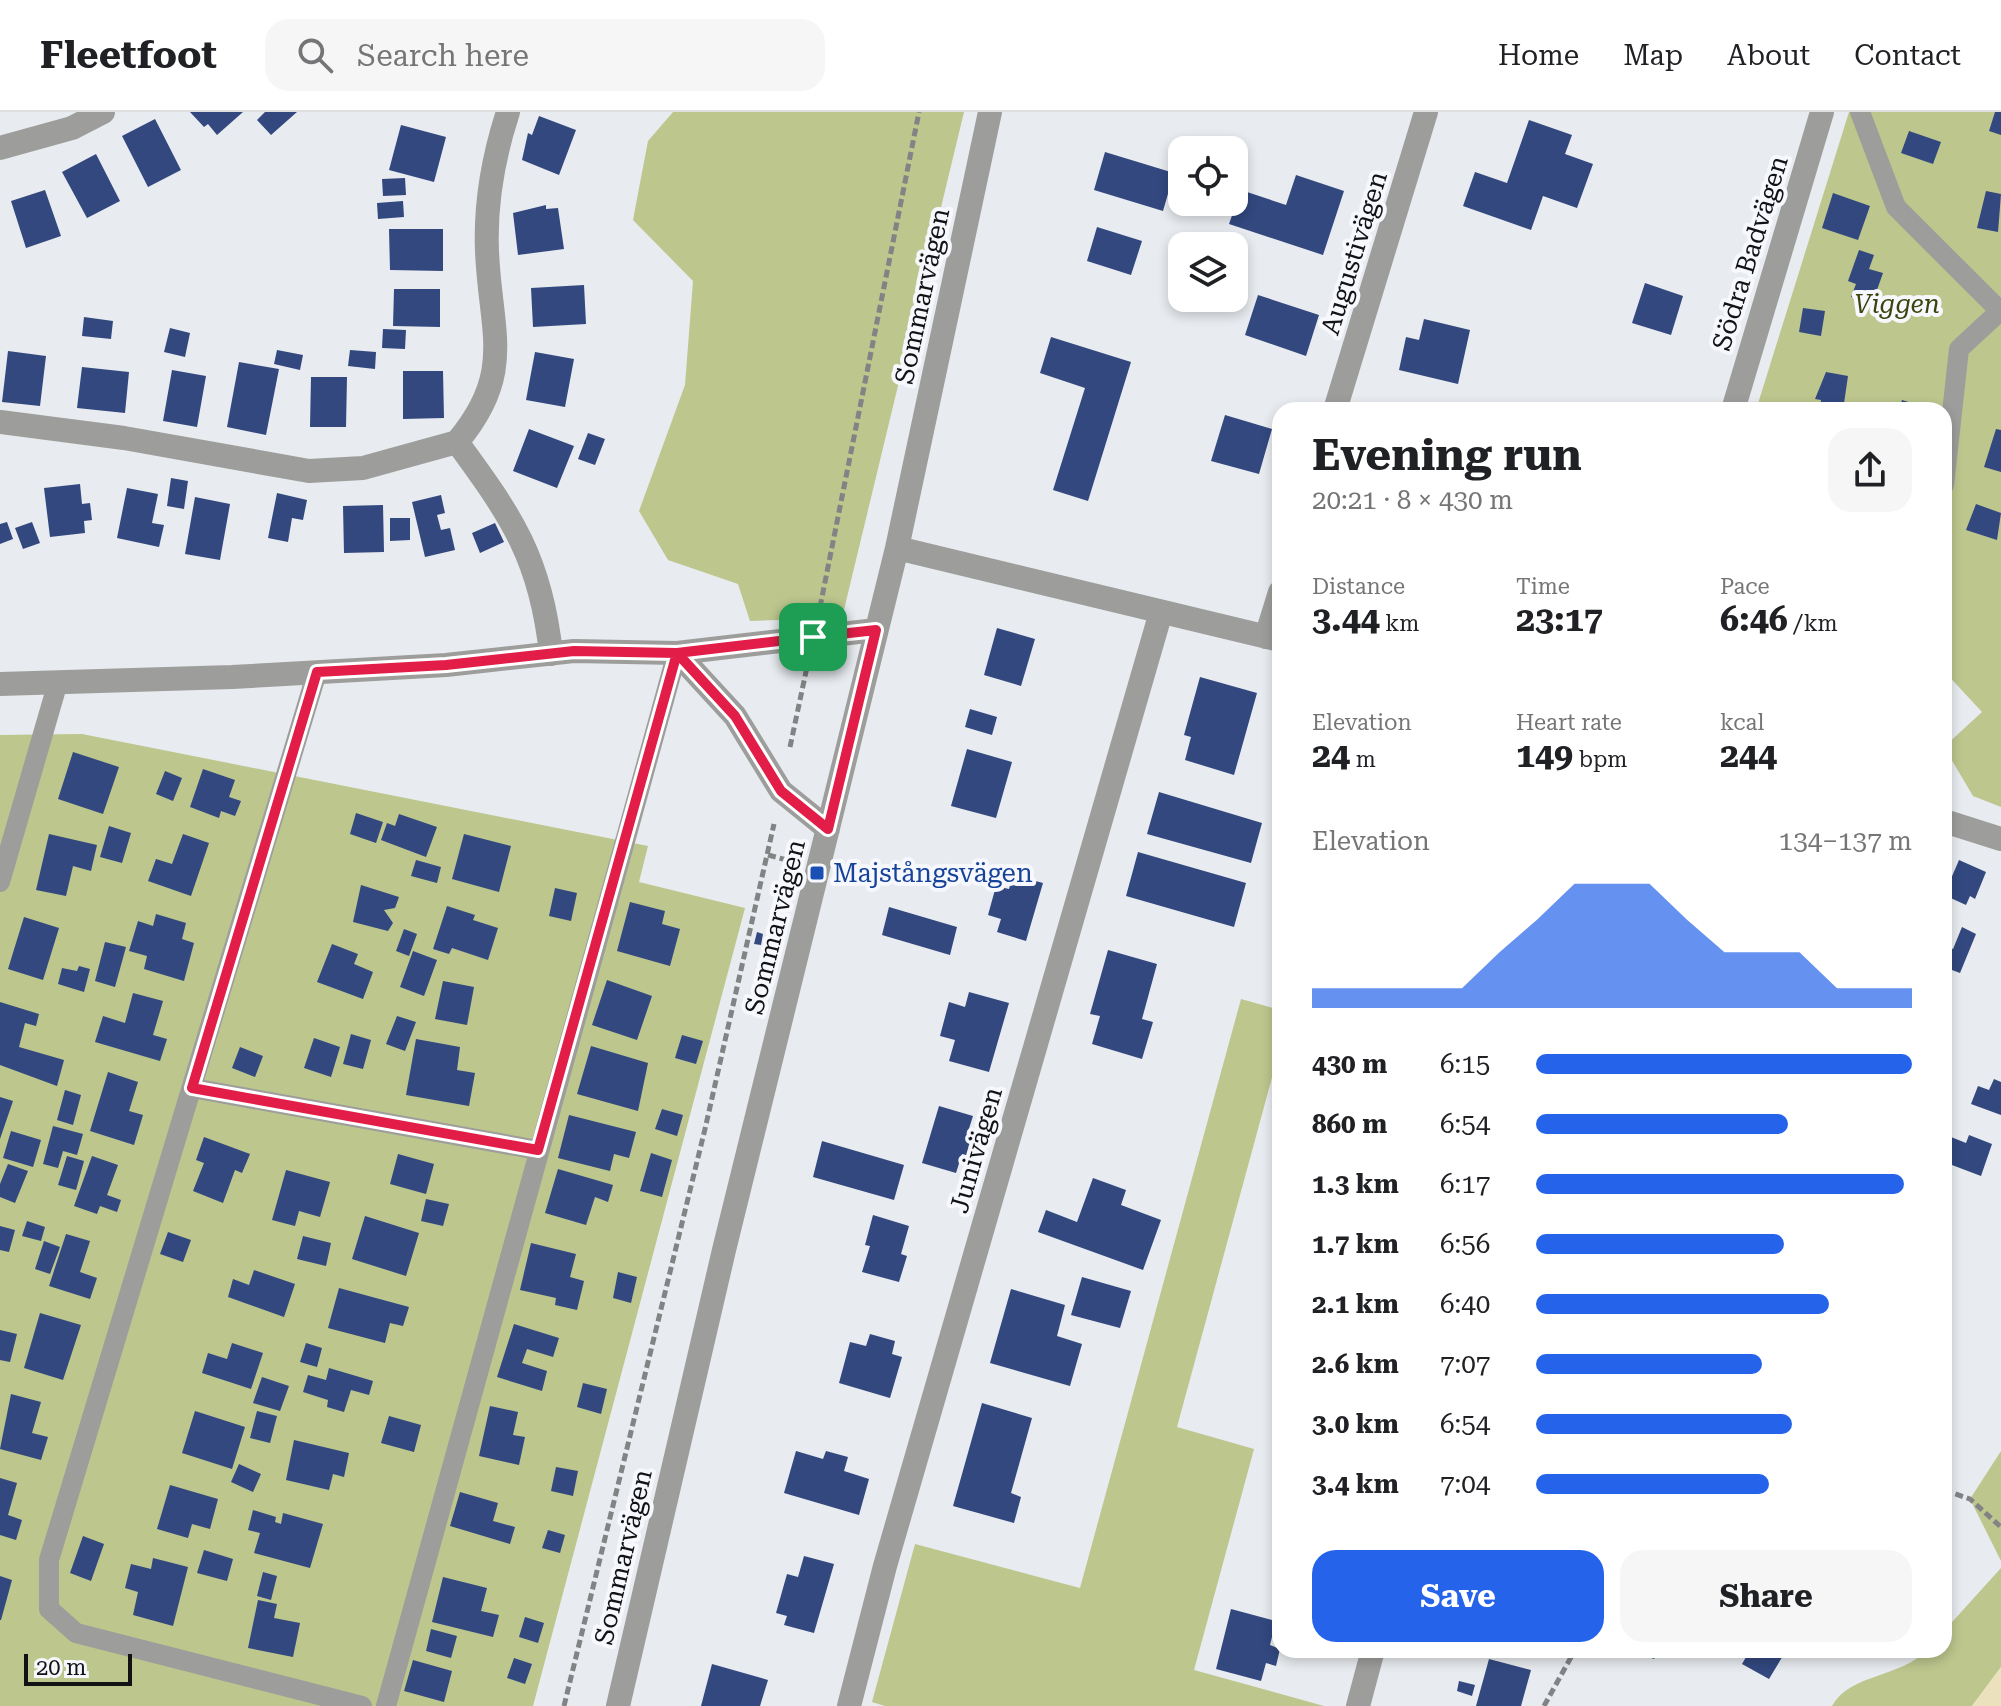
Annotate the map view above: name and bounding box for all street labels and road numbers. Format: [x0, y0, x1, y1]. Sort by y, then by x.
street label: Södra Badvägen [1706, 152, 1794, 354]
street label: Augustivägen [1315, 167, 1393, 338]
street label: Sommarvägen [889, 205, 955, 387]
street label: Sommarvägen [739, 836, 811, 1018]
street label: Junivägen [944, 1083, 1008, 1216]
street label: Sommarvägen [588, 1466, 658, 1648]

